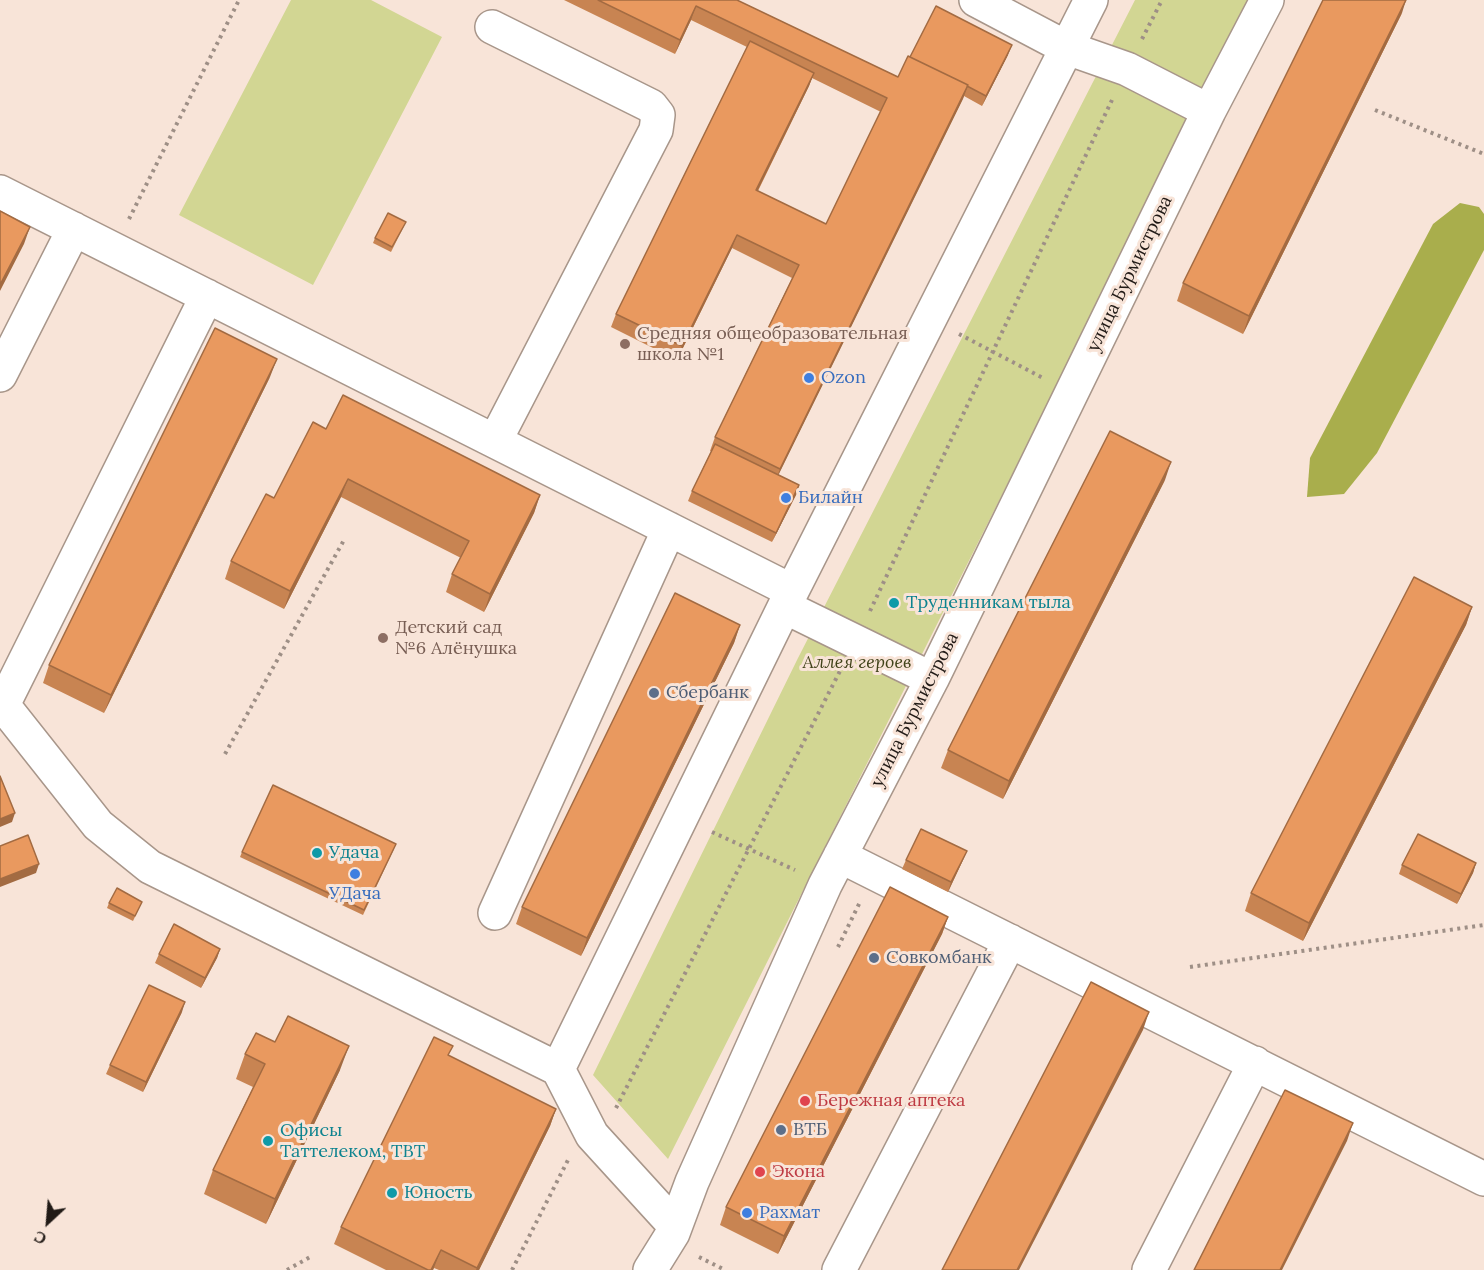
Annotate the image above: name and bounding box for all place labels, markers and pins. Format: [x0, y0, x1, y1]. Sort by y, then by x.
place label: Средняя общеобразовательная школа №1 [637, 323, 908, 366]
marker: Средняя общеобразовательная школа №1 [618, 337, 632, 351]
place label: Ozon [821, 367, 866, 389]
marker: Ozon [802, 371, 816, 385]
place label: Билайн [798, 487, 863, 509]
marker: Билайн [779, 491, 793, 505]
place label: Труденникам тыла [906, 592, 1071, 614]
marker: Труденникам тыла [887, 596, 901, 610]
place label: Детский сад №6 Алёнушка [395, 617, 517, 660]
marker: Детский сад №6 Алёнушка [376, 631, 390, 645]
place label: Сбербанк [666, 682, 749, 704]
marker: Сбербанк [647, 686, 661, 700]
place label: Удача [329, 842, 379, 864]
marker: Удача [310, 846, 324, 860]
marker: УДача [348, 867, 362, 881]
place label: УДача [329, 883, 381, 905]
place label: Совкомбанк [886, 947, 992, 969]
marker: Совкомбанк [867, 951, 881, 965]
place label: Бережная аптека [817, 1090, 965, 1112]
marker: Бережная аптека [798, 1094, 812, 1108]
place label: ВТБ [793, 1119, 827, 1141]
place label: Офисы Таттелеком, ТВТ [280, 1120, 425, 1162]
marker: ВТБ [774, 1123, 788, 1137]
marker: Офисы Таттелеком, ТВТ [261, 1134, 275, 1148]
place label: Экона [772, 1161, 825, 1183]
marker: Экона [753, 1165, 767, 1179]
place label: Юность [404, 1182, 473, 1204]
marker: Юность [385, 1186, 399, 1200]
place label: Рахмат [759, 1202, 820, 1224]
marker: Рахмат [740, 1206, 754, 1220]

